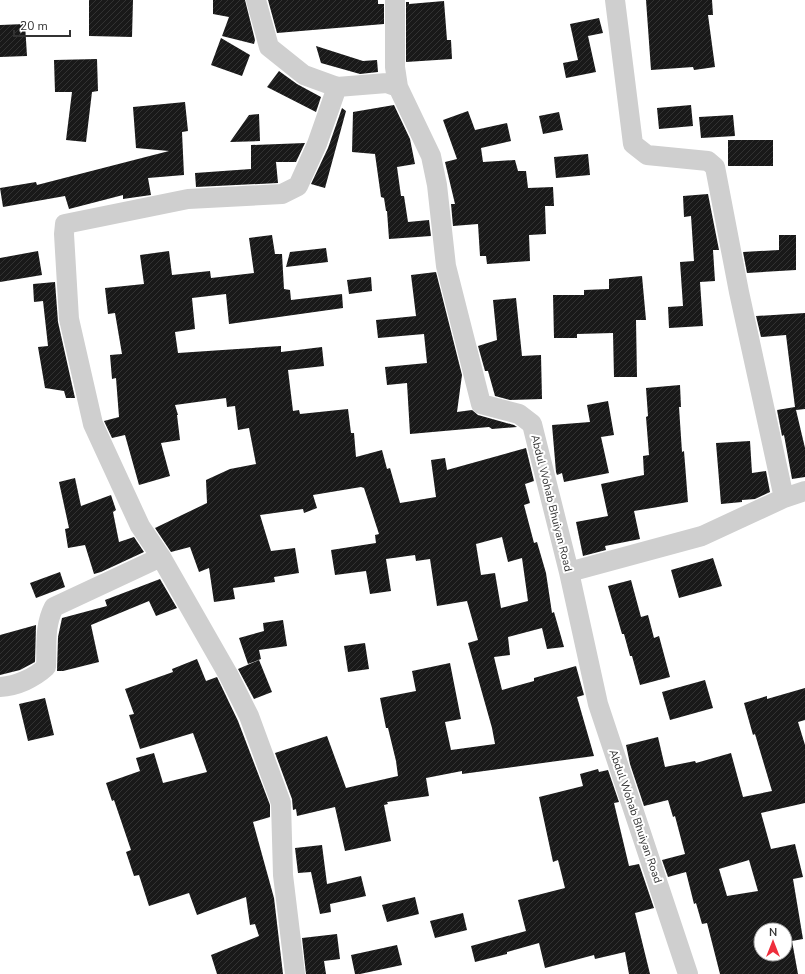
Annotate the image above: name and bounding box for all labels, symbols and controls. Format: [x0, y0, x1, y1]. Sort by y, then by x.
scale bar [14, 12, 70, 38]
text: 20 m [20, 18, 48, 34]
street label: Abdul Wohab Bhuiyan Road [527, 433, 576, 573]
street label: Abdul Wohab Bhuiyan Road [606, 747, 665, 885]
north arrow [753, 922, 793, 962]
text: N [769, 925, 777, 940]

